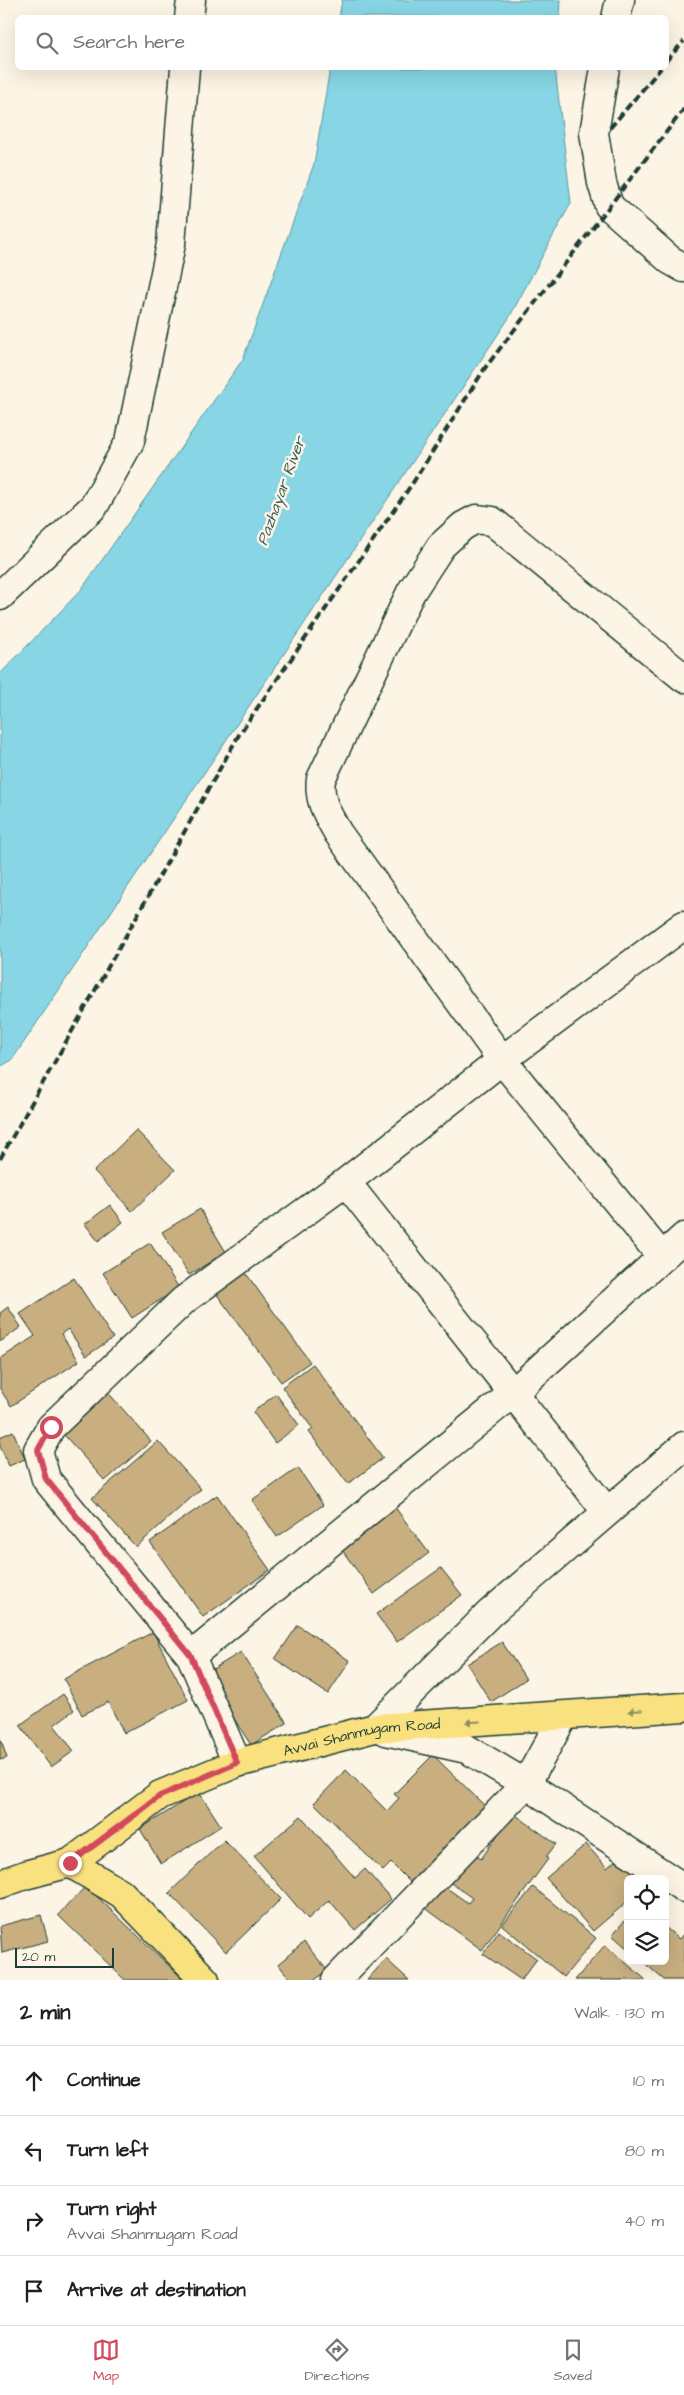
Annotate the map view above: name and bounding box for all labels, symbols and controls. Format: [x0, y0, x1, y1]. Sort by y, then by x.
search box [15, 15, 669, 70]
icon: search [33, 29, 61, 57]
text: Search here [73, 29, 185, 56]
water label: Pazhayar River [251, 432, 313, 549]
route start [40, 1416, 63, 1439]
one-way arrow [627, 1707, 643, 1715]
street label: Avvai Shanmugam Road [281, 1713, 441, 1761]
one-way arrow [465, 1719, 481, 1727]
route end [59, 1852, 82, 1875]
map controls [624, 1875, 669, 1965]
button: locate [624, 1875, 669, 1920]
button: layers [624, 1920, 669, 1965]
scale bar [15, 1945, 114, 1968]
text: 20 m [22, 1947, 55, 1967]
text: 2 min [20, 1998, 70, 2027]
text: Walk · 130 m [574, 2002, 664, 2024]
icon: ahead [20, 2067, 48, 2095]
text: Continue [67, 2067, 141, 2094]
text: 10 m [633, 2070, 664, 2092]
icon: left [20, 2137, 48, 2165]
text: Turn left [67, 2137, 148, 2164]
text: 80 m [625, 2140, 664, 2162]
text: Turn right [67, 2196, 156, 2223]
icon: right [20, 2207, 48, 2235]
text: 40 m [624, 2210, 664, 2232]
text: Avvai Shanmugam Road [67, 2223, 238, 2245]
icon: arrive [20, 2277, 48, 2305]
text: Arrive at destination [67, 2277, 246, 2304]
tab: Map [92, 2336, 120, 2386]
tab: Directions [304, 2336, 369, 2386]
tab: Saved [554, 2336, 592, 2386]

